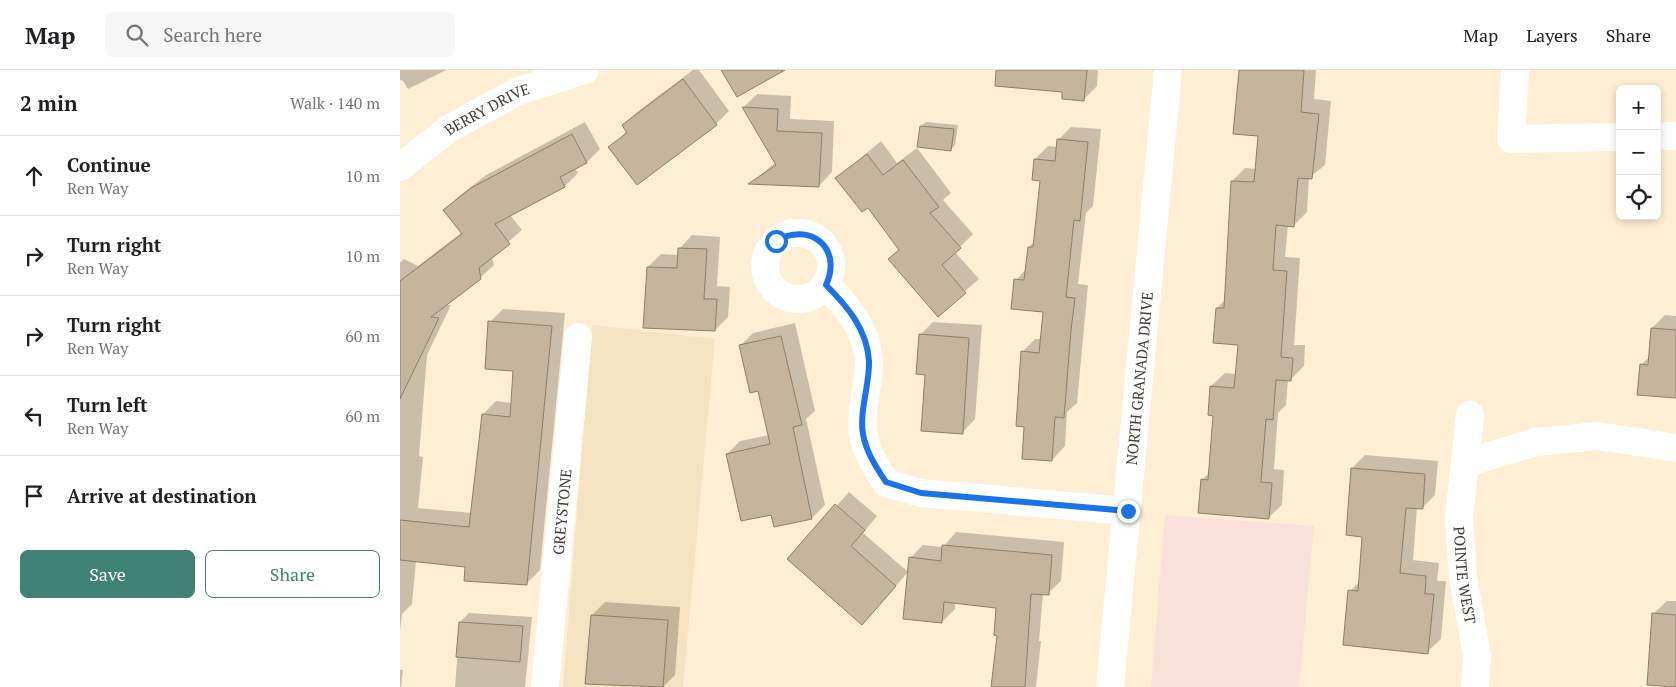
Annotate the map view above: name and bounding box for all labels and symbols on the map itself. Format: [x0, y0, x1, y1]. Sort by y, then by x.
street label: BERRY DRIVE [440, 78, 532, 139]
route start [765, 230, 788, 253]
street label: NORTH GRANADA DRIVE [1121, 291, 1157, 466]
street label: GREYSTONE [548, 468, 576, 556]
route end [1117, 500, 1140, 523]
street label: POINTE WEST [1450, 526, 1481, 625]

